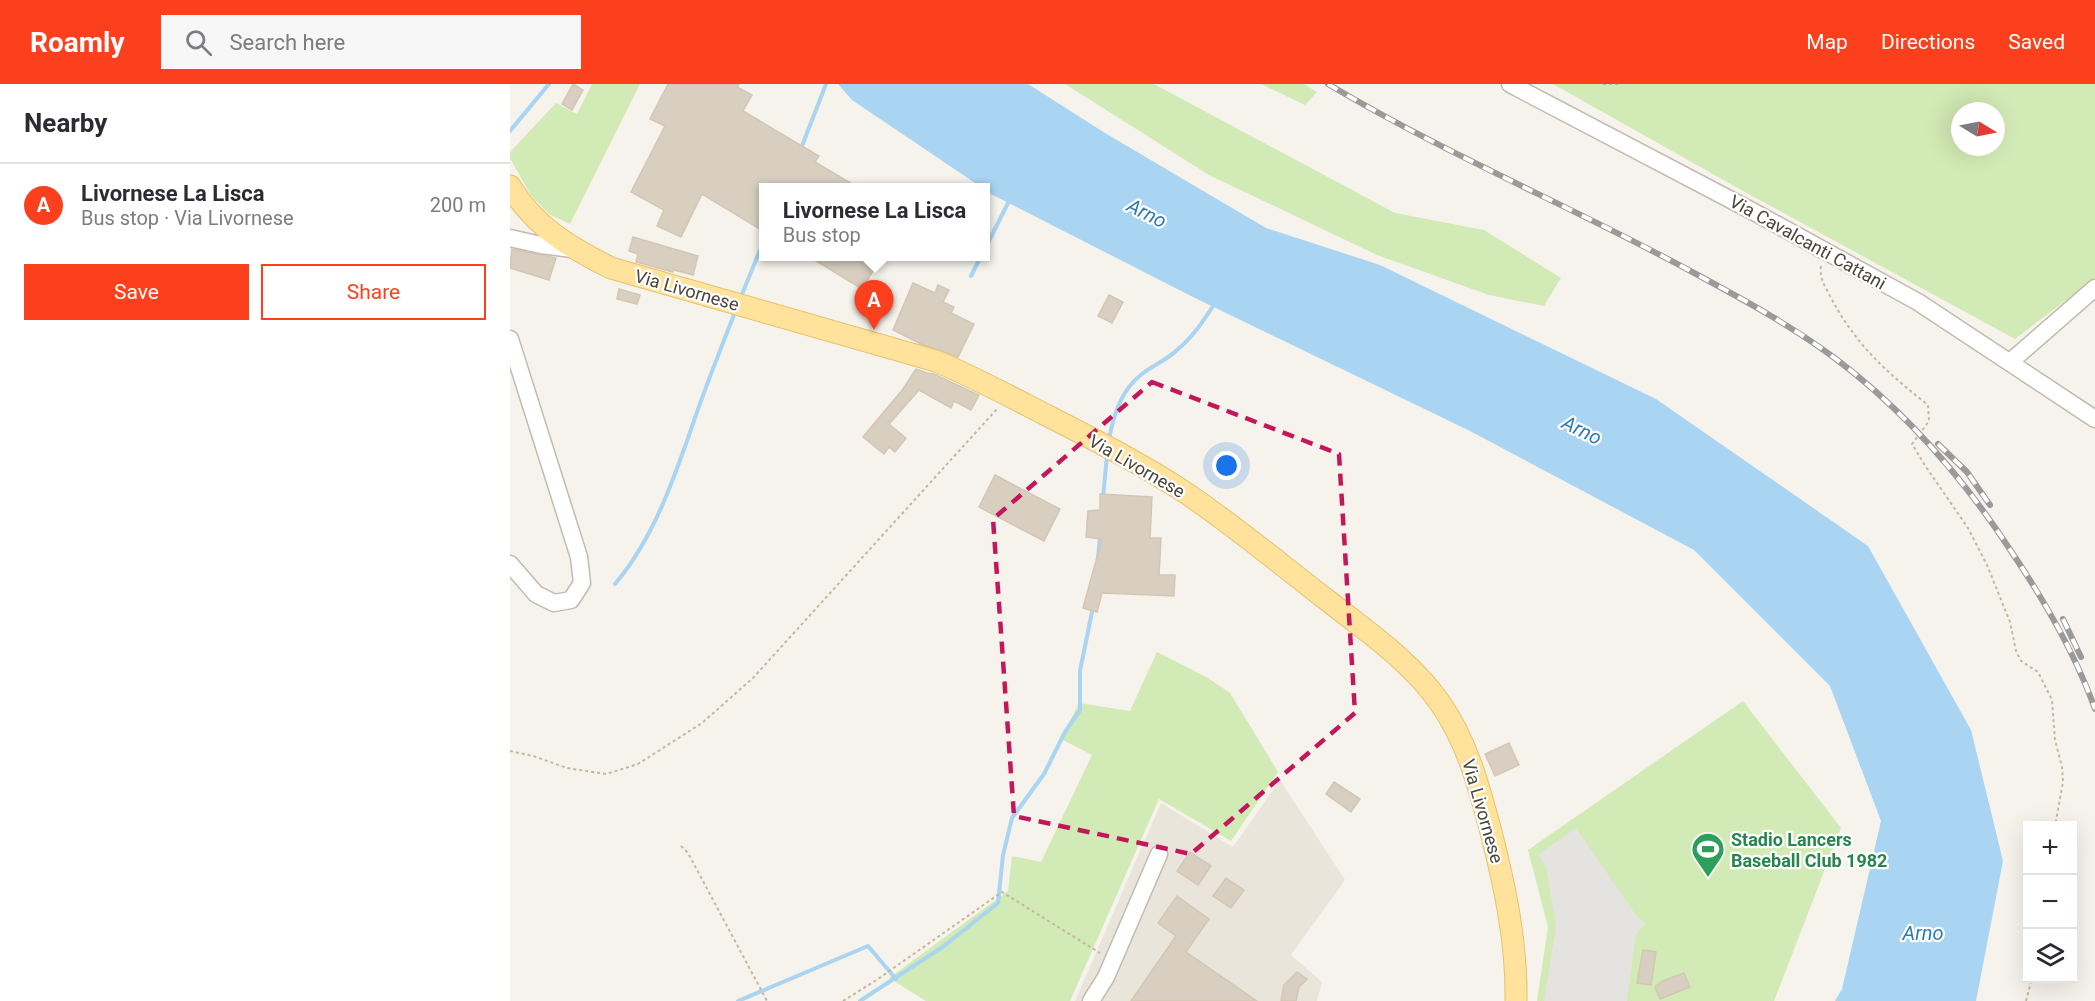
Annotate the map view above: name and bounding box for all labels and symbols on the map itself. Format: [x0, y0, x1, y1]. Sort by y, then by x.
north arrow [1951, 102, 2005, 156]
street label: Via Cavalcanti Cattani [1726, 190, 1890, 294]
water label: Arno [1122, 193, 1171, 233]
street label: Via Livornese [632, 265, 742, 315]
pin: A [854, 280, 894, 330]
water label: Arno [1557, 410, 1606, 450]
street label: Via Livornese [1085, 430, 1189, 502]
your location [1212, 451, 1241, 480]
street label: Via Livornese [1458, 756, 1508, 866]
place label: Stadio Lancers Baseball Club 1982 [1731, 829, 1887, 871]
sports icon: Stadio Lancers Baseball Club 1982 [1690, 831, 1726, 878]
water label: Arno [1901, 921, 1944, 945]

